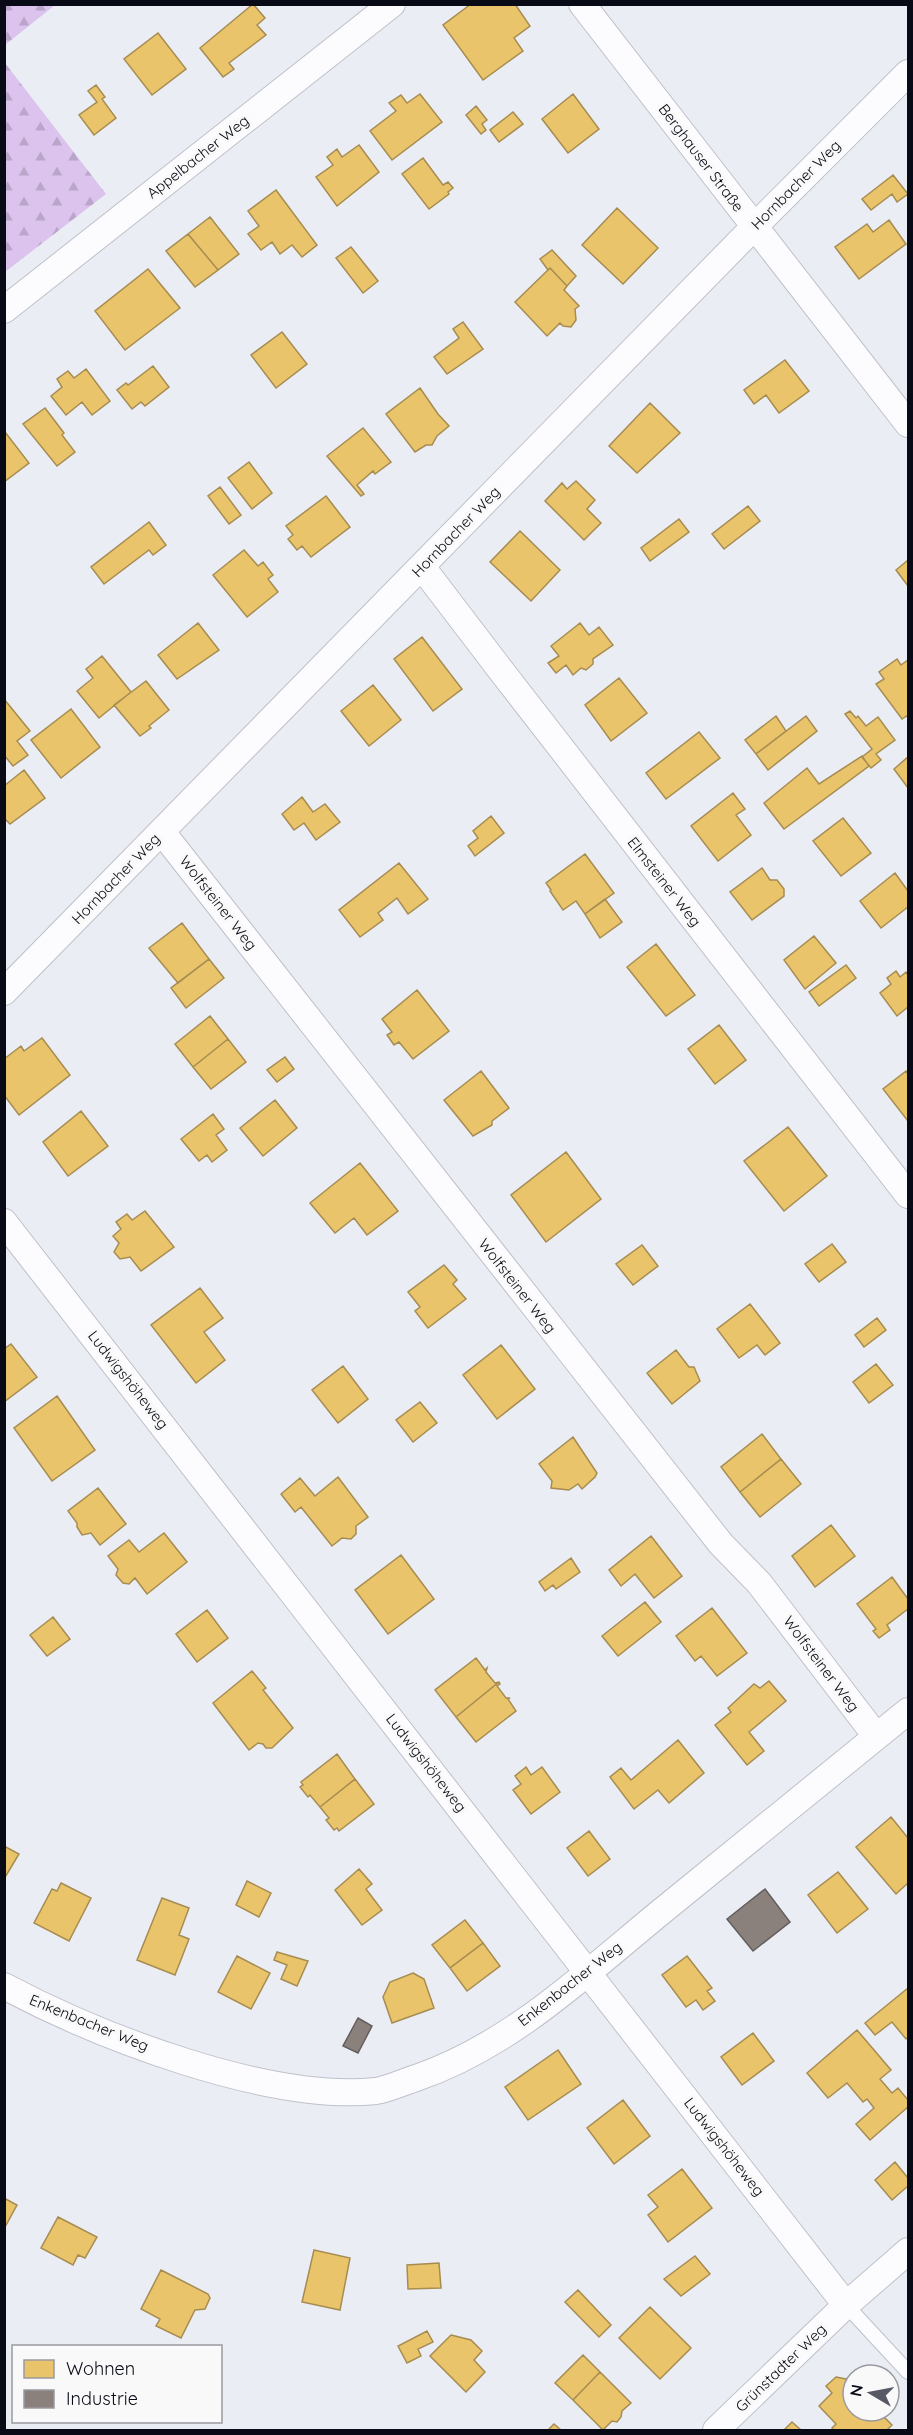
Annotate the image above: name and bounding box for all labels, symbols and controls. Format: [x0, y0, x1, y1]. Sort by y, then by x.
street label: Berghauser Straße [655, 100, 748, 215]
street label: Appelbacher Weg [143, 111, 253, 202]
street label: Hornbacher Weg [747, 136, 844, 233]
street label: Hornbacher Weg [407, 482, 504, 581]
street label: Hornbacher Weg [67, 829, 164, 928]
street label: Elmsteiner Weg [624, 833, 705, 930]
street label: Wolfsteiner Weg [176, 852, 261, 954]
street label: Wolfsteiner Weg [475, 1235, 560, 1337]
street label: Ludwigshöheweg [84, 1327, 173, 1433]
street label: Wolfsteiner Weg [779, 1612, 864, 1715]
street label: Ludwigshöheweg [382, 1710, 471, 1816]
street label: Enkenbacher Weg [514, 1937, 626, 2030]
street label: Enkenbacher Weg [27, 1990, 152, 2055]
street label: Ludwigshöheweg [680, 2094, 769, 2200]
street label: Grünstadter Weg [731, 2319, 830, 2416]
legend [12, 2345, 222, 2423]
text: Wohnen [66, 2357, 135, 2380]
north arrow [841, 2363, 901, 2423]
text: N [845, 2383, 867, 2398]
text: Industrie [66, 2387, 138, 2410]

